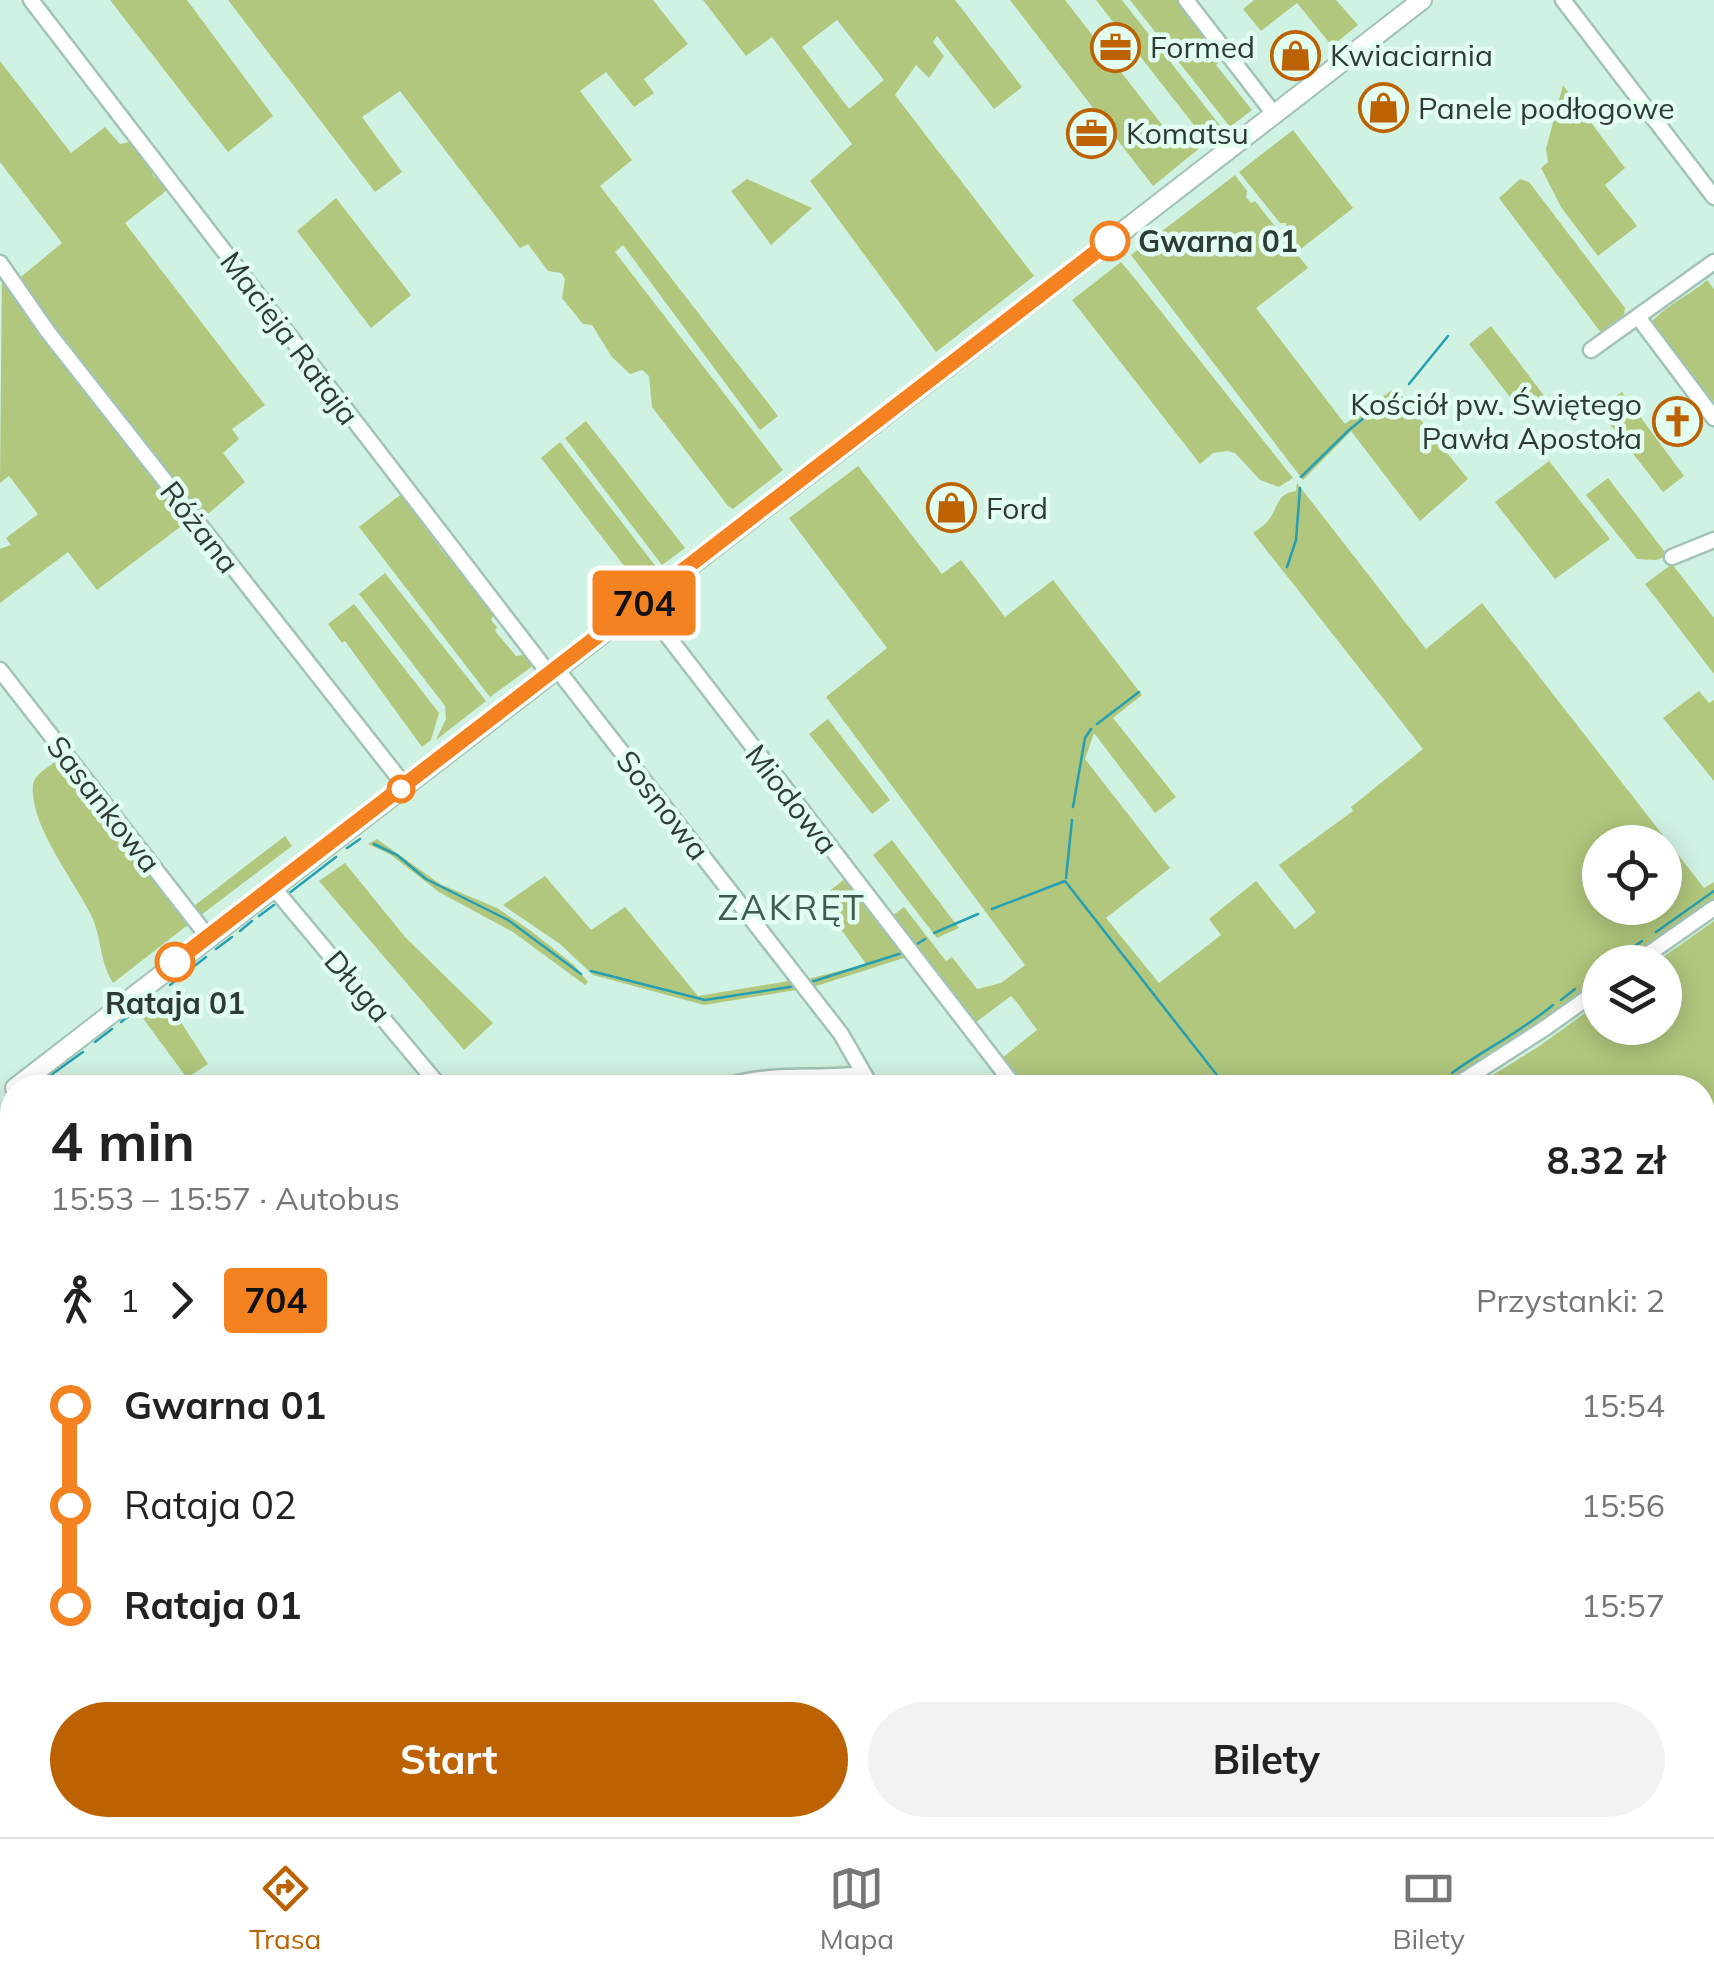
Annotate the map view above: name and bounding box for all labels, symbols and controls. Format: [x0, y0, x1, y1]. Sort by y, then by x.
office icon: Formed [1089, 21, 1141, 73]
place label: Formed [1150, 28, 1255, 66]
shop icon: Kwiaciarnia [1269, 29, 1321, 81]
place label: Kwiaciarnia [1330, 36, 1493, 74]
shop icon: Panele podłogowe [1357, 82, 1409, 134]
place label: Panele podłogowe [1418, 89, 1675, 127]
office icon: Komatsu [1065, 107, 1117, 159]
place label: Komatsu [1126, 114, 1249, 152]
marker: Gwarna 01 [1091, 222, 1129, 260]
place label: Gwarna 01 [1138, 222, 1298, 260]
street label: Macieja Rataja [212, 244, 368, 432]
place label: Kościół pw. Świętego Pawła Apostoła [1350, 385, 1642, 457]
church icon: Kościół pw. Świętego Pawła Apostoła [1651, 395, 1703, 447]
street label: Różana [152, 473, 248, 581]
shop icon: Ford [925, 482, 977, 534]
place label: Ford [986, 489, 1048, 527]
line badge: 704 [586, 570, 702, 636]
text: 704 [612, 581, 676, 625]
street label: Sasankowa [39, 728, 169, 880]
street label: Miodowa [737, 737, 847, 861]
street label: Sosnowa [608, 742, 718, 868]
unlabelled marker [388, 776, 414, 802]
map controls [1582, 825, 1682, 1045]
button: locate [1582, 825, 1682, 925]
district label: ZAKRĘT [718, 885, 866, 929]
street label: Długa [316, 942, 400, 1030]
marker: Rataja 01 [156, 943, 194, 981]
button: layers [1582, 945, 1682, 1045]
place label: Rataja 01 [105, 984, 245, 1022]
text: 4 min [50, 1106, 195, 1175]
text: 8.32 zł [1547, 1136, 1665, 1184]
text: 15:53 – 15:57 · Autobus [50, 1178, 400, 1218]
icon: walk [50, 1273, 105, 1328]
icon: forward [154, 1273, 209, 1328]
text: 704 [244, 1278, 307, 1322]
text: 1 [120, 1280, 139, 1320]
text: Przystanki: 2 [1476, 1280, 1665, 1320]
text: Gwarna 01 [124, 1381, 326, 1429]
text: 15:54 [1581, 1385, 1665, 1425]
text: Rataja 02 [124, 1481, 297, 1529]
text: 15:56 [1581, 1485, 1665, 1525]
text: Rataja 01 [124, 1581, 302, 1629]
text: 15:57 [1581, 1585, 1665, 1625]
button: Start [50, 1702, 848, 1817]
button: Bilety [868, 1702, 1665, 1817]
tab: Trasa [249, 1861, 321, 1956]
tab: Mapa [820, 1861, 894, 1956]
tab: Bilety [1392, 1861, 1465, 1956]

